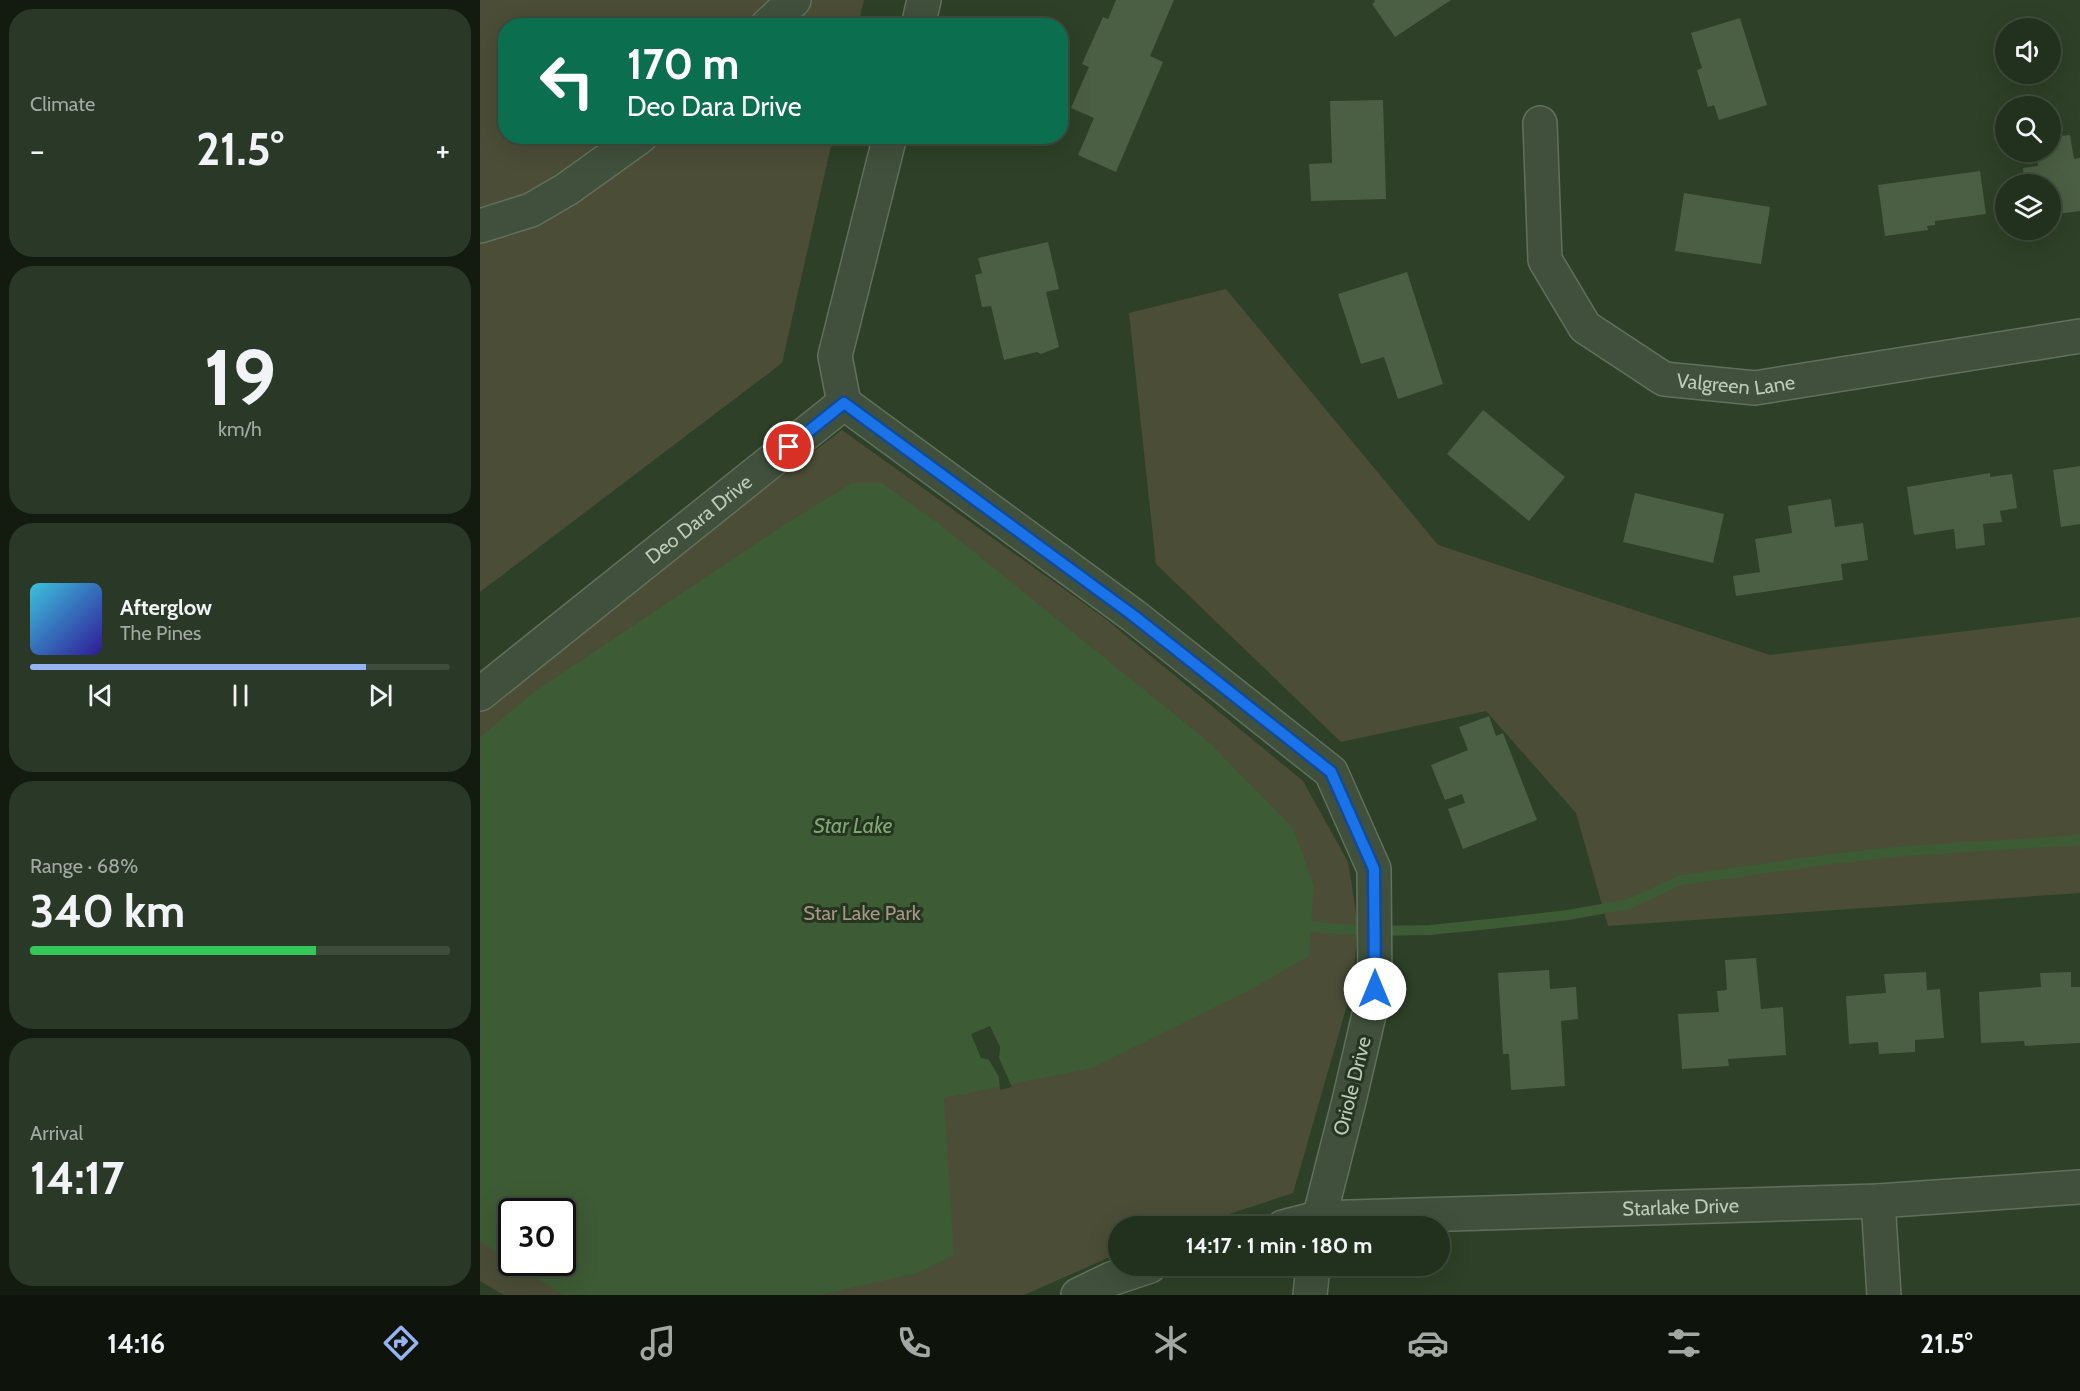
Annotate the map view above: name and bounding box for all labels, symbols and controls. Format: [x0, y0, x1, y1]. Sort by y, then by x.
map controls [1995, 18, 2061, 240]
button: sound [1995, 18, 2061, 84]
text: 170 m [627, 38, 739, 90]
icon: left [528, 42, 606, 120]
text: Deo Dara Drive [627, 90, 802, 123]
text: Climate [30, 92, 95, 116]
button: search [1995, 96, 2061, 162]
text: 21.5° [196, 122, 284, 176]
text: − [30, 130, 45, 170]
text: + [435, 130, 450, 170]
button: layers [1995, 174, 2061, 240]
text: 19 [204, 330, 276, 425]
street label: Valgreen Lane [1676, 368, 1797, 400]
text: km/h [218, 417, 262, 441]
pin [763, 421, 814, 472]
icon: arrive [772, 430, 805, 463]
street label: Deo Dara Drive [641, 469, 757, 569]
text: Afterglow [120, 594, 212, 621]
text: The Pines [120, 621, 201, 645]
icon: previous [84, 679, 117, 712]
icon: pause [224, 679, 257, 712]
icon: next [364, 679, 397, 712]
water label: Star Lake [814, 813, 893, 838]
text: Range · 68% [30, 854, 138, 878]
text: 340 km [30, 884, 185, 938]
park label: Star Lake Park [803, 901, 921, 925]
position arrow [1343, 957, 1407, 1021]
street label: Oriole Drive [1328, 1034, 1376, 1138]
text: Arrival [30, 1121, 83, 1145]
text: 14:17 [30, 1151, 124, 1205]
street label: Starlake Drive [1622, 1193, 1739, 1221]
speed limit sign: 30 [498, 1198, 576, 1276]
text: 14:17 · 1 min · 180 m [1186, 1232, 1372, 1259]
icon: directions [380, 1322, 422, 1364]
icon: music [637, 1322, 679, 1364]
icon: phone [893, 1322, 935, 1364]
icon: climate [1150, 1322, 1192, 1364]
icon: car [1407, 1322, 1449, 1364]
icon: filters [1663, 1322, 1705, 1364]
text: 14:16 [107, 1327, 165, 1360]
text: 21.5° [1920, 1327, 1973, 1360]

